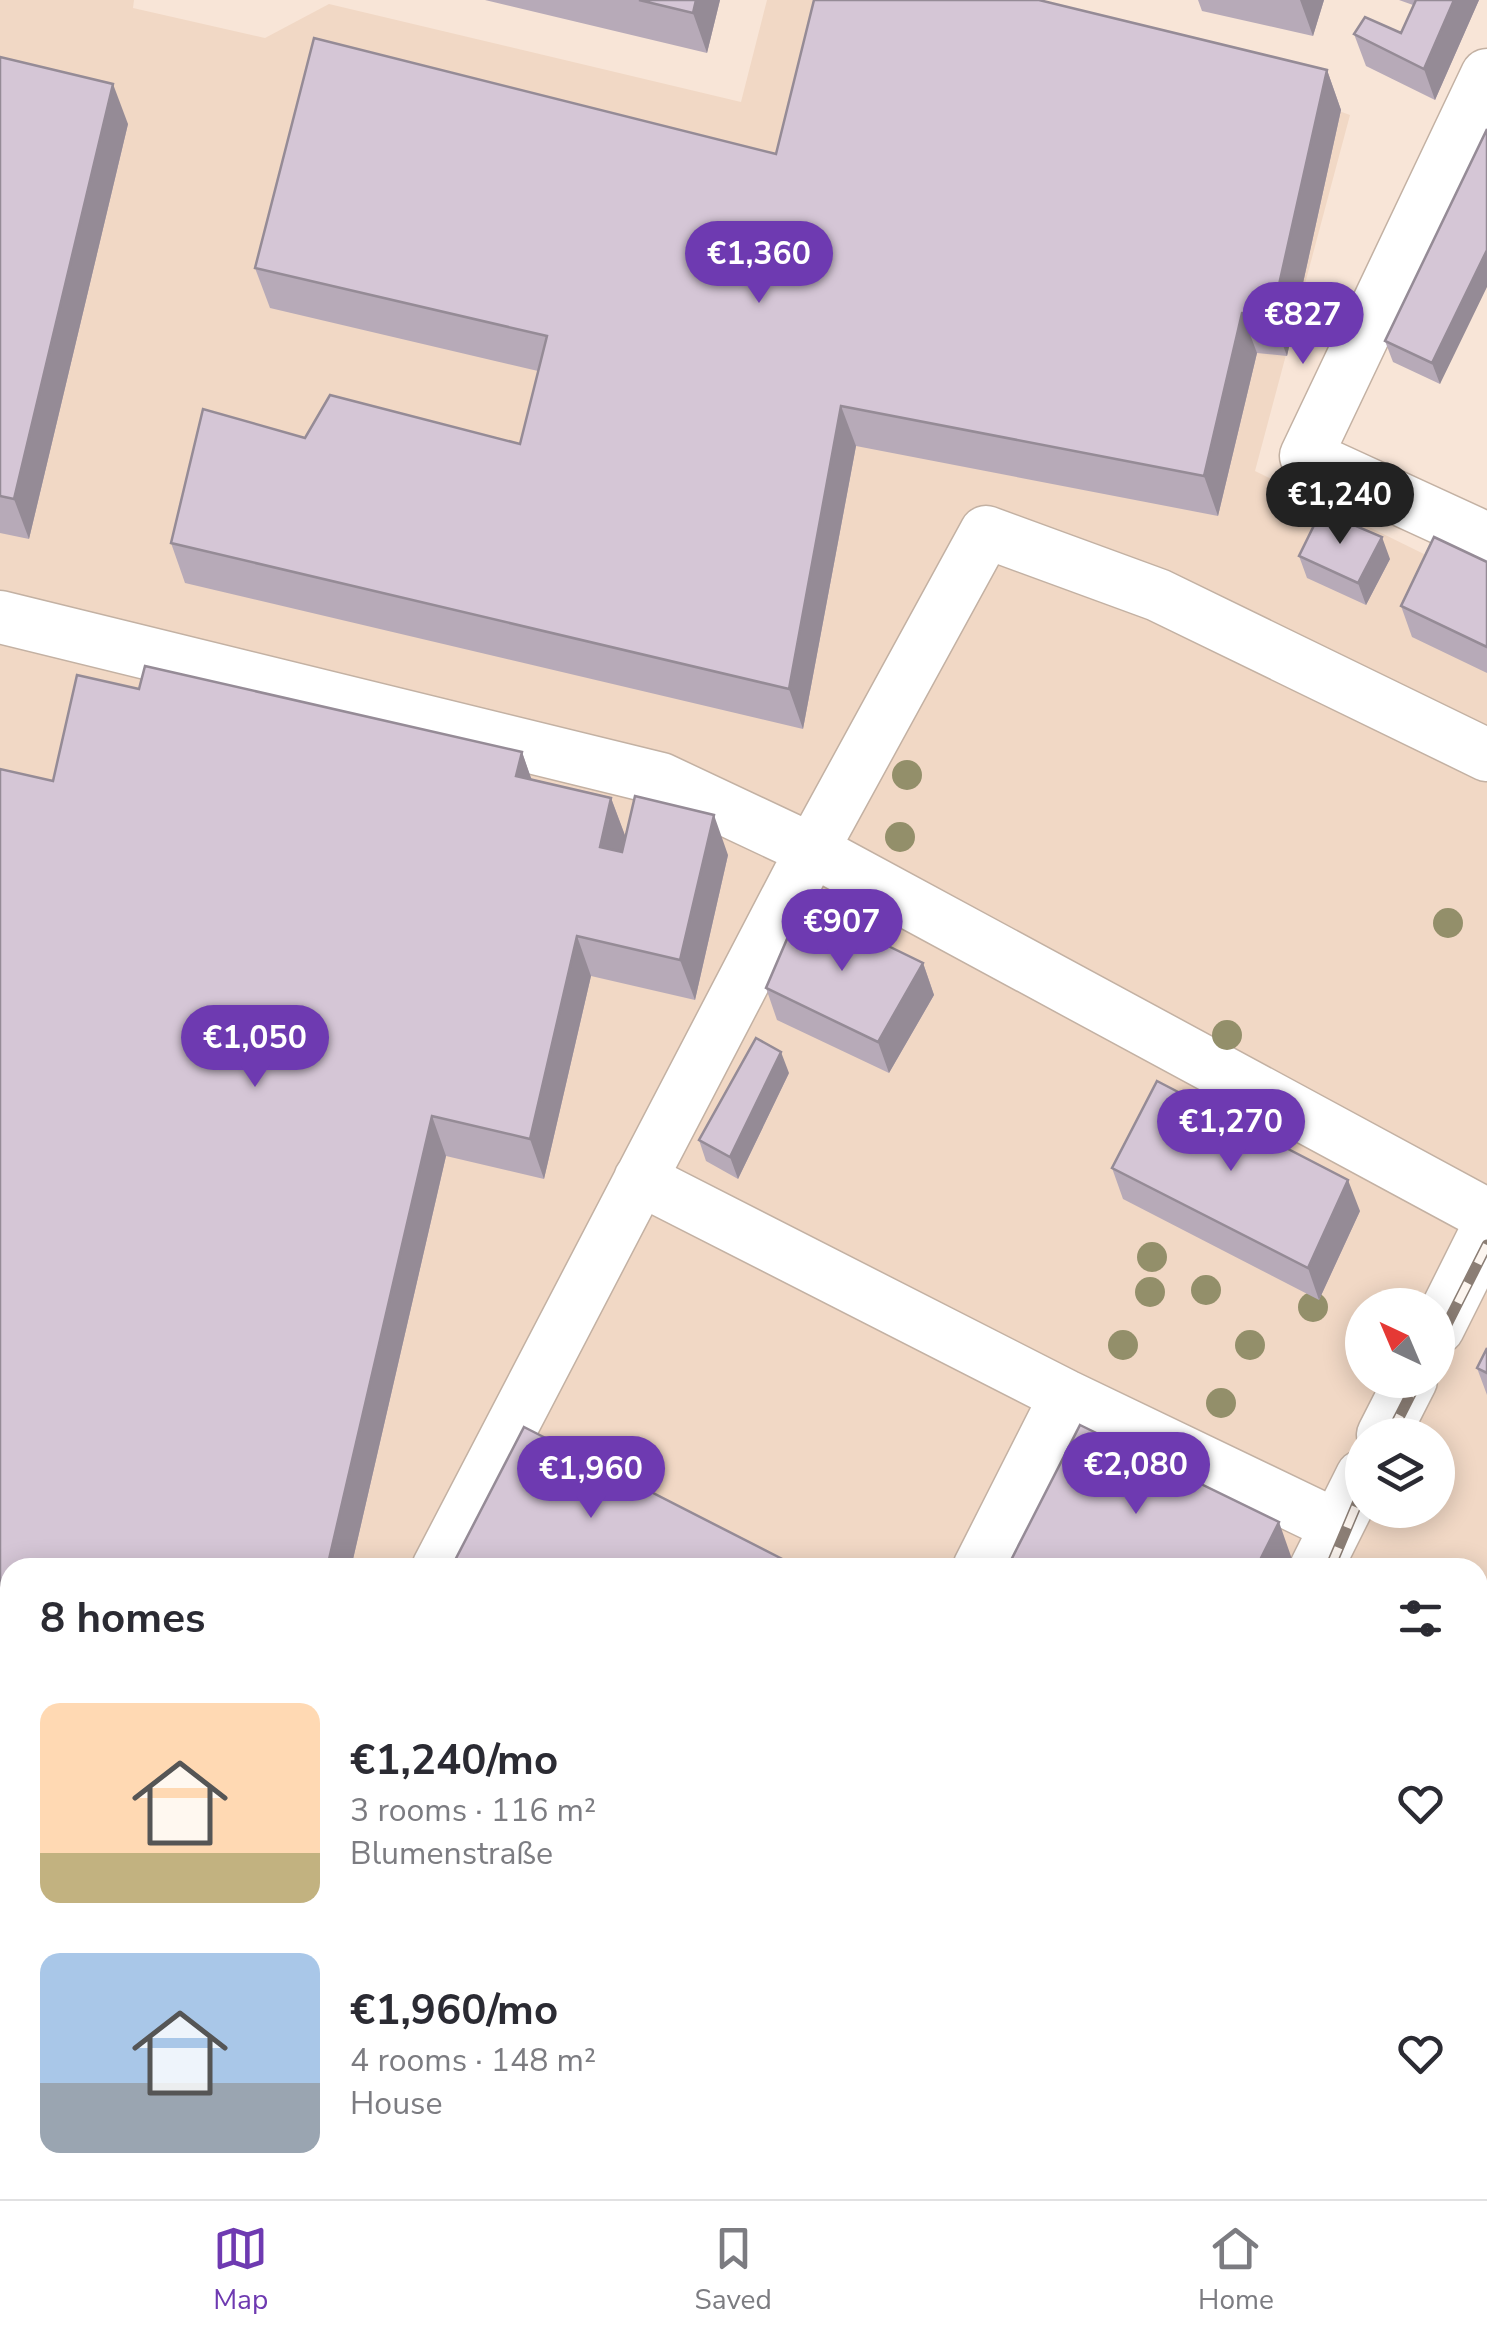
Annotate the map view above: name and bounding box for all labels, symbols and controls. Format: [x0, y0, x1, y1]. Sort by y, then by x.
pin: €1,360 [678, 221, 840, 306]
text: €1,360 [707, 232, 811, 275]
pin: €827 [1244, 282, 1362, 367]
text: €827 [1265, 293, 1341, 336]
pin: €1,240 [1259, 462, 1421, 547]
text: €1,240 [1288, 473, 1392, 516]
pin: €907 [783, 889, 901, 974]
text: €907 [804, 900, 880, 943]
pin: €1,050 [174, 1005, 336, 1090]
text: €1,050 [203, 1016, 307, 1059]
pin: €1,270 [1150, 1089, 1312, 1174]
text: €1,270 [1179, 1100, 1283, 1143]
north arrow [1345, 1288, 1455, 1398]
map controls [1345, 1288, 1455, 1528]
button: layers [1345, 1418, 1455, 1528]
pin: €2,080 [1055, 1432, 1217, 1517]
pin: €1,960 [510, 1436, 672, 1521]
text: €2,080 [1084, 1443, 1188, 1486]
text: €1,960 [539, 1447, 643, 1490]
text: 8 homes [40, 1590, 205, 1647]
icon: filters [1393, 1591, 1448, 1646]
text: €1,240/mo [350, 1732, 558, 1789]
icon: home [120, 1743, 240, 1863]
icon: heart [1393, 1776, 1448, 1831]
text: 3 rooms · 116 m² [350, 1789, 596, 1832]
text: Blumenstraße [350, 1832, 553, 1875]
text: €1,960/mo [350, 1982, 558, 2039]
icon: home [120, 1993, 240, 2113]
icon: heart [1393, 2026, 1448, 2081]
text: 4 rooms · 148 m² [350, 2039, 596, 2082]
text: House [350, 2082, 443, 2125]
tab: Map [213, 2221, 268, 2319]
tab: Saved [694, 2221, 772, 2319]
tab: Home [1198, 2221, 1274, 2319]

